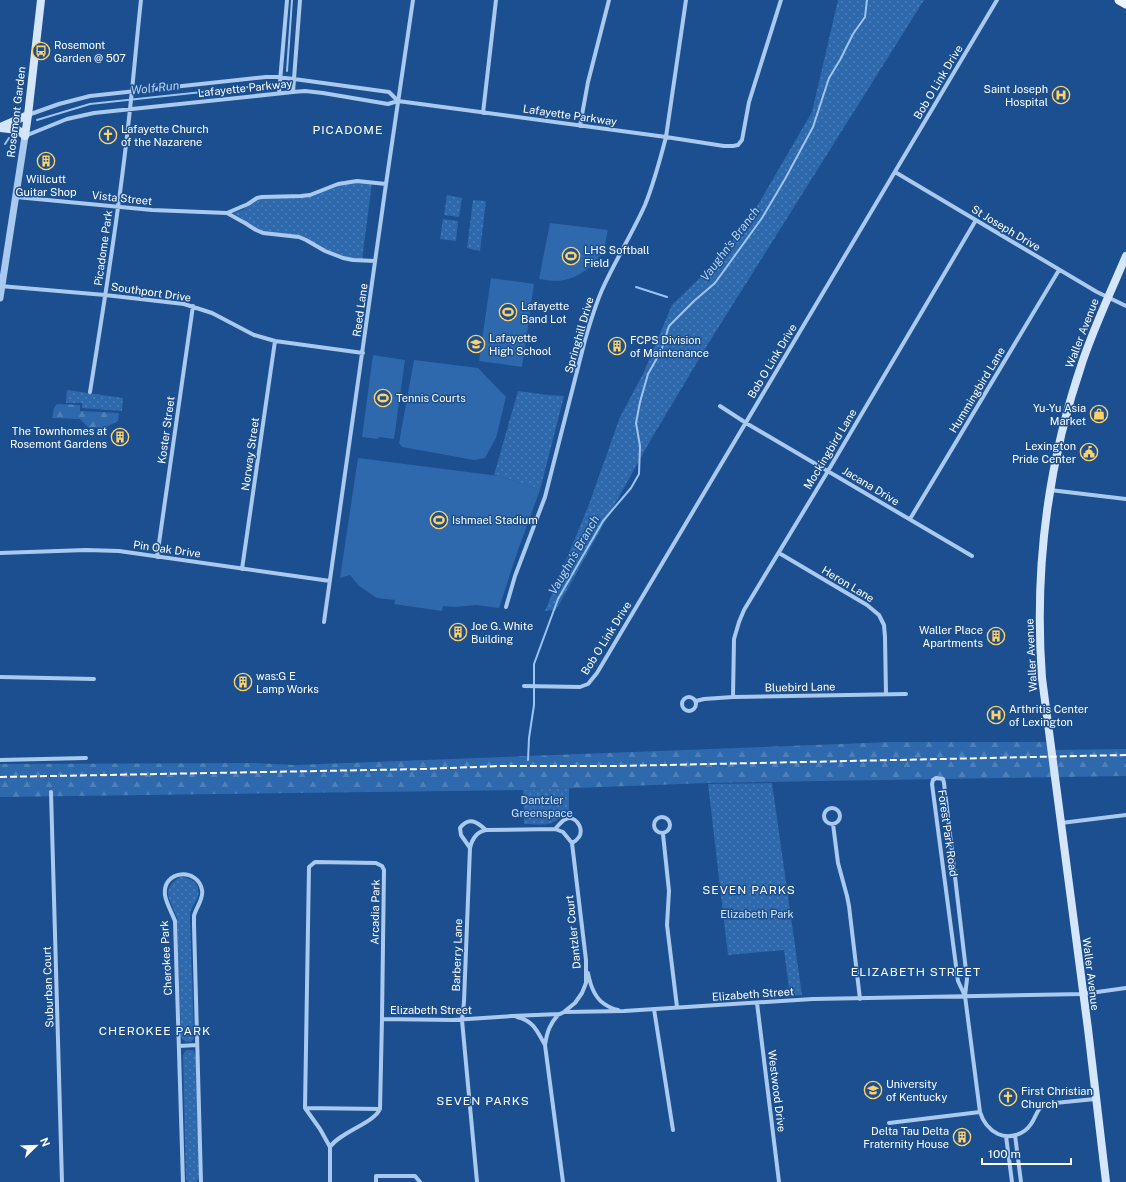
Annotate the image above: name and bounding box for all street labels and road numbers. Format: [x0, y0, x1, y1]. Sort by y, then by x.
street label: Bob O Link Drive [911, 43, 965, 121]
street label: Rosemont Garden [4, 66, 28, 158]
street label: Lafayette Parkway [197, 77, 293, 99]
street label: Lafayette Parkway [522, 102, 618, 128]
street label: Vista Street [91, 189, 153, 207]
street label: St Joseph Drive [969, 203, 1043, 253]
street label: Picadome Park [92, 209, 114, 287]
street label: Southport Drive [110, 280, 192, 304]
street label: Reed Lane [350, 283, 370, 337]
street label: Springhill Drive [562, 295, 596, 375]
street label: Waller Avenue [1063, 297, 1101, 369]
street label: Bob O Link Drive [745, 322, 799, 400]
street label: Hummingbird Lane [947, 345, 1007, 435]
street label: Koster Street [155, 395, 177, 465]
street label: Mockingbird Lane [801, 407, 859, 491]
street label: Norway Street [239, 417, 261, 491]
street label: Jacana Drive [841, 464, 901, 508]
street label: Pin Oak Drive [132, 538, 202, 560]
street label: Heron Lane [820, 564, 876, 604]
street label: Bob O Link Drive [579, 599, 633, 677]
street label: Waller Avenue [1023, 618, 1039, 692]
street label: Bluebird Lane [765, 680, 835, 694]
street label: Forest Park Road [936, 789, 960, 877]
street label: Arcadia Park [368, 879, 382, 945]
street label: Dantzler Court [563, 894, 583, 970]
street label: Barberry Lane [450, 918, 464, 992]
street label: Cherokee Park [158, 920, 174, 996]
street label: Waller Avenue [1081, 937, 1101, 1011]
street label: Suburban Court [41, 946, 55, 1028]
street label: Elizabeth Street [712, 985, 794, 1003]
street label: Elizabeth Street [390, 1004, 472, 1016]
street label: Westwood Drive [766, 1049, 788, 1133]

